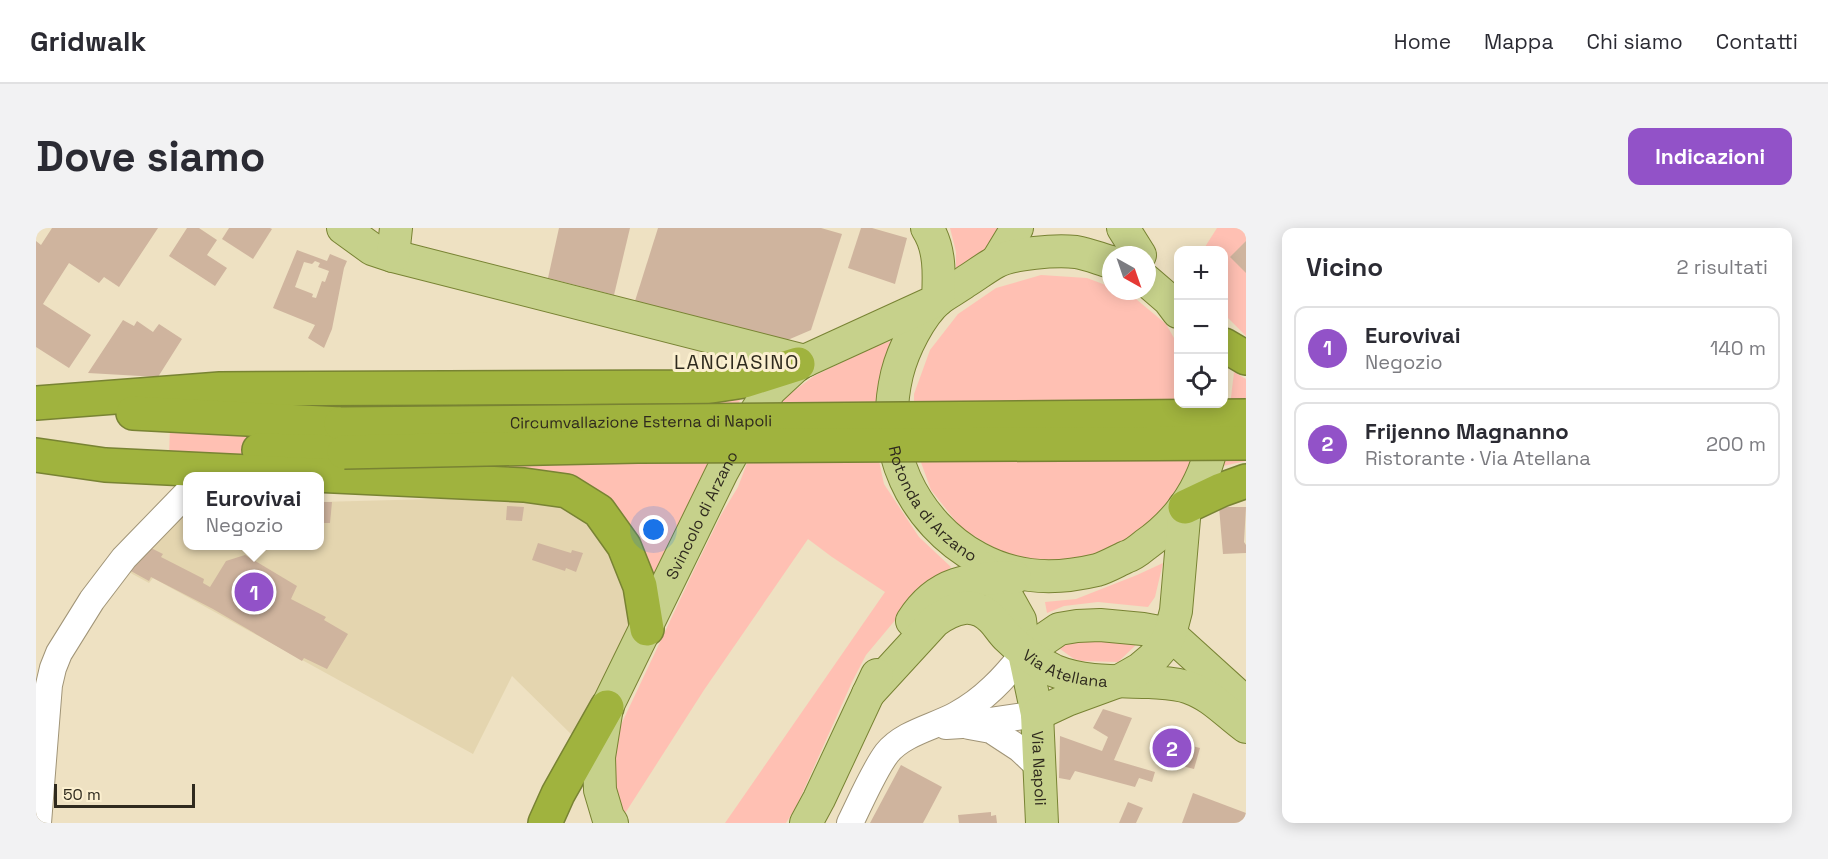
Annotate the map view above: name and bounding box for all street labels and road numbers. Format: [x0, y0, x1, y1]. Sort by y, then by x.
street label: Circumvallazione Esterna di Napoli [510, 410, 772, 433]
street label: Rotonda di Arzano [884, 444, 981, 566]
street label: Svincolo di Arzano [661, 447, 742, 583]
street label: Via Atellana [1018, 644, 1108, 691]
street label: Via Napoli [1027, 730, 1052, 806]

